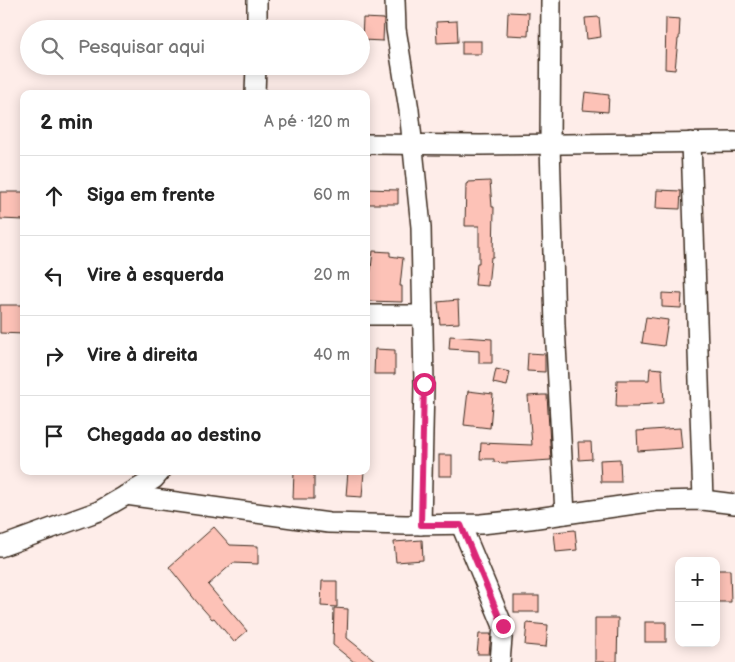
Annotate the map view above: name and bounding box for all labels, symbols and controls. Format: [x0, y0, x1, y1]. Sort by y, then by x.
search box [20, 20, 370, 75]
icon: search [38, 34, 66, 62]
text: Pesquisar aqui [78, 36, 205, 59]
text: 2 min [40, 110, 93, 135]
text: A pé · 120 m [264, 113, 350, 132]
icon: ahead [40, 182, 68, 210]
text: Siga em frente [87, 184, 215, 207]
text: 60 m [313, 186, 350, 205]
icon: left [40, 262, 68, 290]
text: Vire à esquerda [87, 264, 224, 287]
text: 20 m [314, 266, 350, 285]
icon: right [40, 342, 68, 370]
text: Vire à direita [87, 344, 198, 367]
text: 40 m [313, 346, 350, 365]
route start [413, 373, 436, 396]
icon: arrive [40, 422, 68, 450]
text: Chegada ao destino [87, 424, 261, 447]
map controls [675, 557, 720, 647]
button: + [675, 557, 720, 602]
button: − [675, 602, 720, 647]
route end [492, 615, 515, 638]

